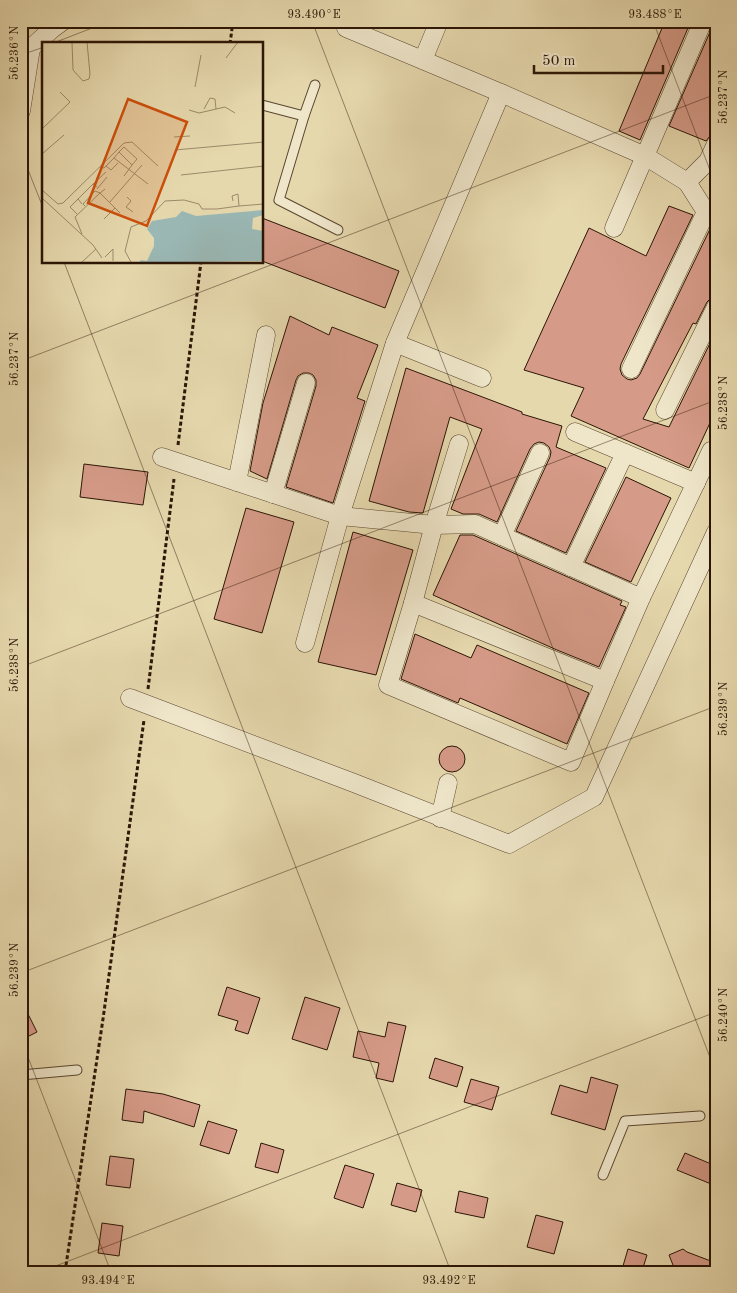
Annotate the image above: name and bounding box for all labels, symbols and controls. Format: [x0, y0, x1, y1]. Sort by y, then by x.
text: 93.490°E [287, 9, 341, 21]
text: 93.488°E [628, 9, 682, 21]
text: 56.236°N [8, 26, 21, 80]
inset map [42, 42, 264, 264]
scale bar [534, 42, 663, 74]
text: 50 m [542, 54, 576, 69]
text: 56.237°N [717, 70, 730, 124]
text: 56.237°N [8, 332, 21, 386]
text: 56.238°N [717, 376, 730, 430]
text: 56.238°N [8, 638, 21, 692]
text: 56.239°N [717, 682, 730, 736]
text: 56.239°N [8, 943, 21, 997]
text: 56.240°N [717, 988, 730, 1042]
text: 93.494°E [81, 1275, 135, 1287]
text: 93.492°E [422, 1275, 476, 1287]

